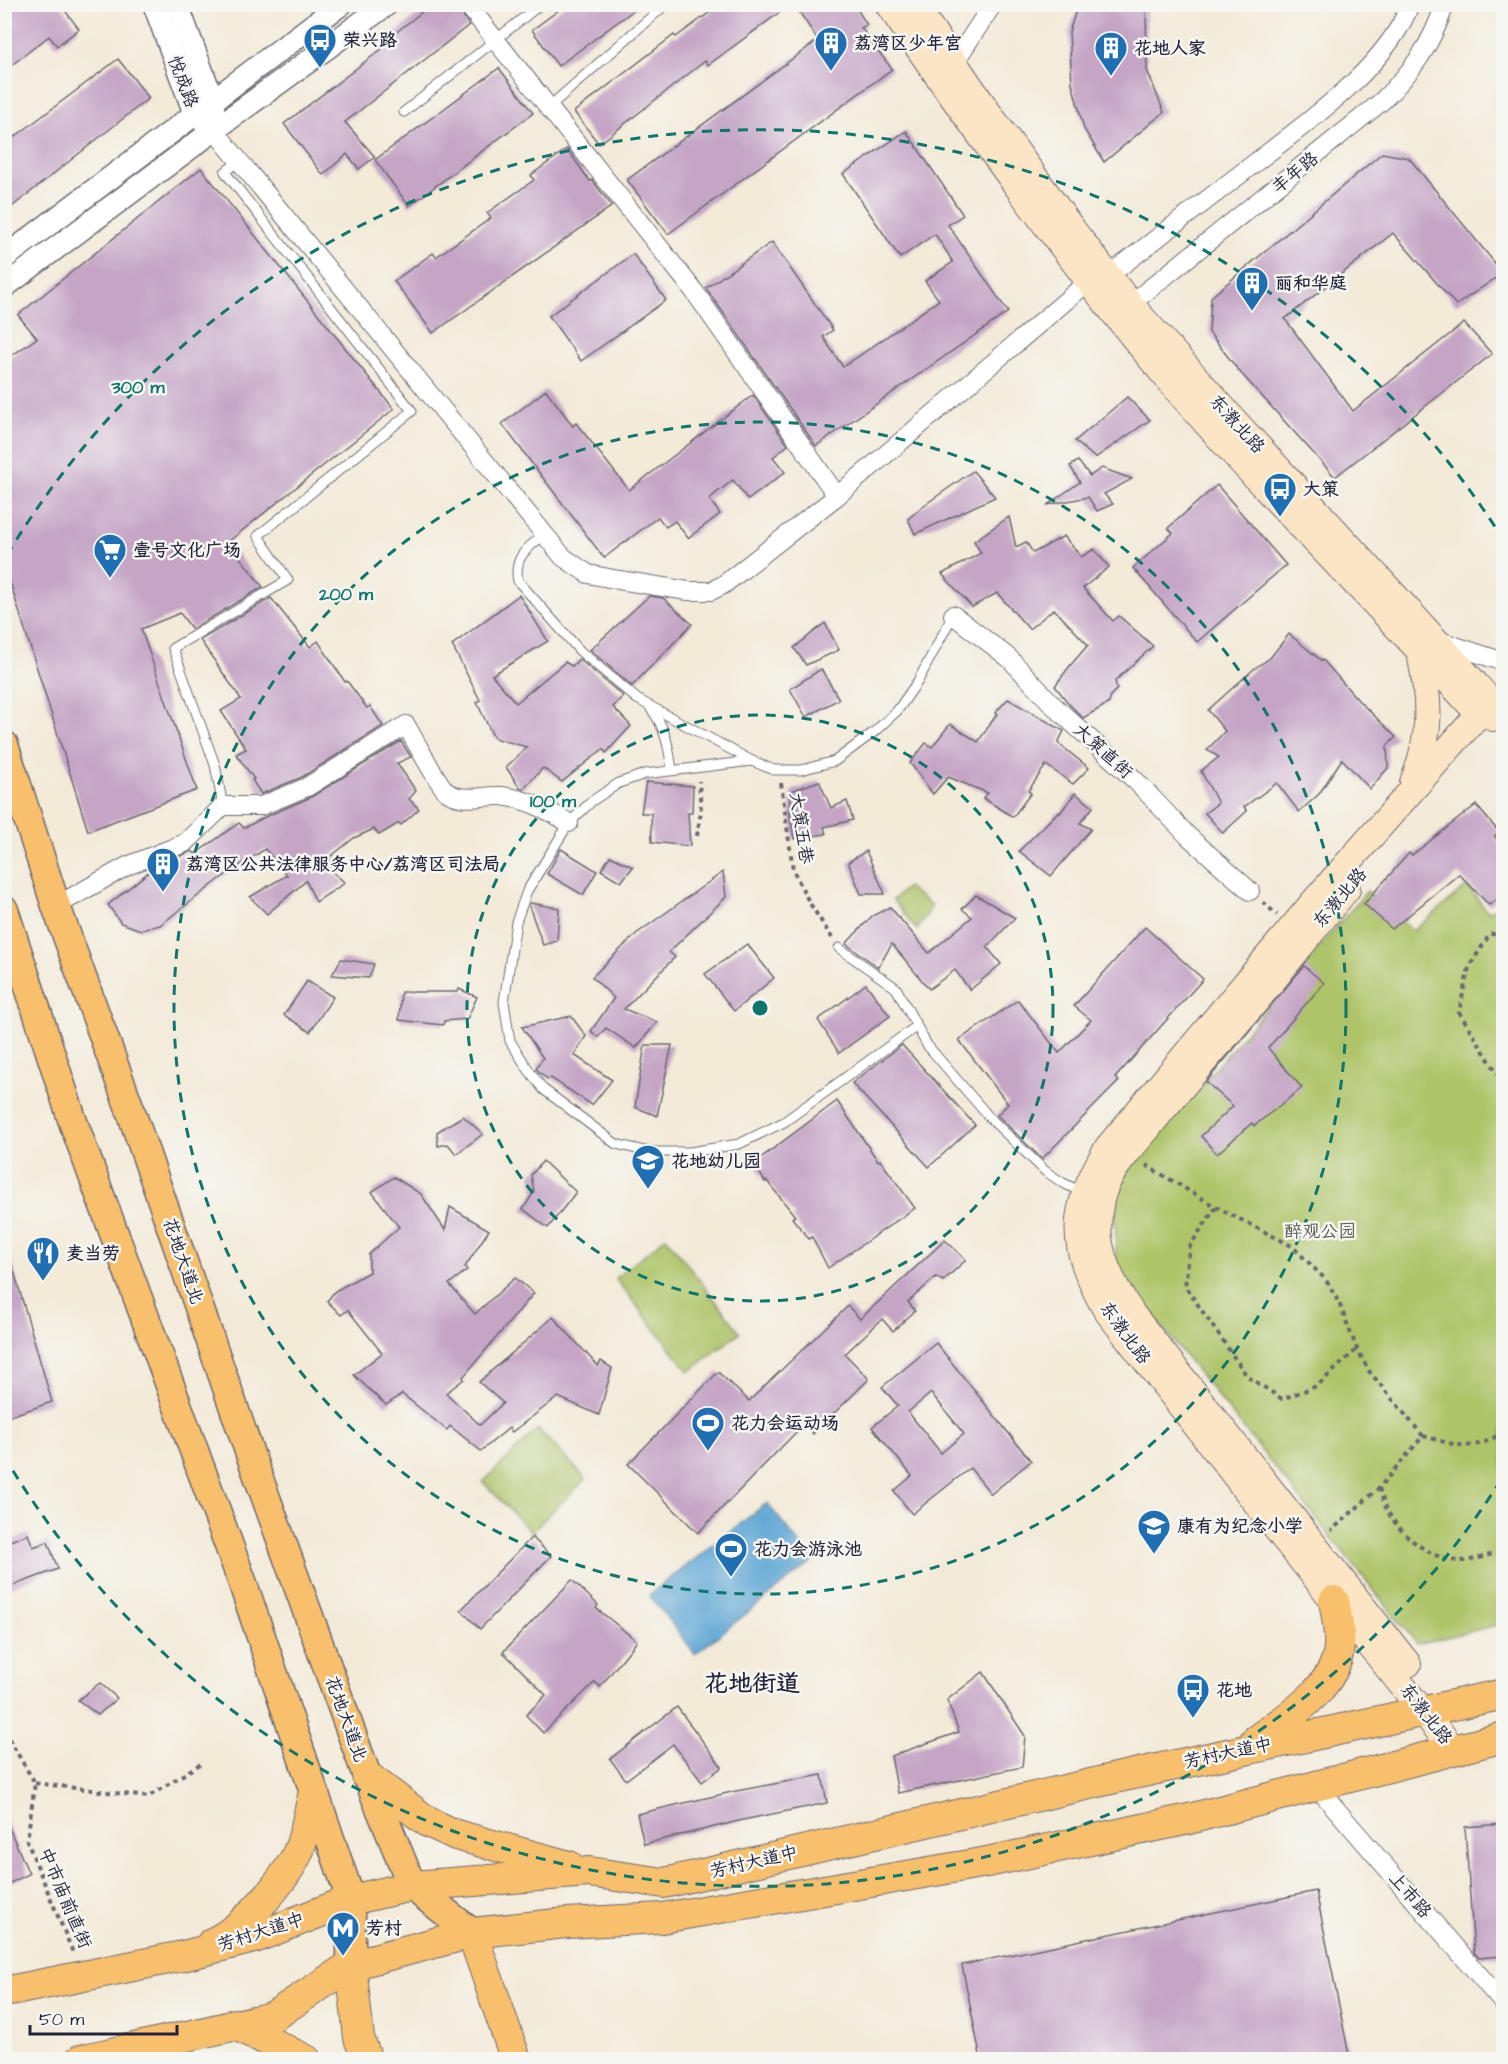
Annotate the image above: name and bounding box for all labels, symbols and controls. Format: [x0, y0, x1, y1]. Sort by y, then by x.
bus stop icon: 荣兴路 [302, 22, 338, 69]
building icon: 荔湾区少年宫 [813, 25, 849, 72]
place label: 荣兴路 [343, 28, 397, 53]
building icon: 花地人家 [1093, 30, 1129, 77]
place label: 荔湾区少年宫 [854, 31, 962, 56]
place label: 花地人家 [1134, 36, 1206, 61]
street label: 悦成路 [162, 52, 204, 112]
street label: 丰年路 [1266, 146, 1324, 200]
building icon: 丽和华庭 [1234, 265, 1270, 312]
place label: 丽和华庭 [1275, 271, 1347, 296]
text: 300 m [110, 375, 166, 400]
street label: 东漖北路 [1204, 389, 1270, 459]
bus stop icon: 大策 [1262, 471, 1298, 518]
place label: 大策 [1303, 477, 1339, 502]
supermarket icon: 壹号文化广场 [92, 532, 128, 579]
place label: 壹号文化广场 [133, 538, 241, 563]
text: 200 m [318, 582, 374, 607]
street label: 大策直街 [1068, 718, 1138, 784]
text: 100 m [530, 789, 577, 814]
street label: 大策五巷 [783, 790, 819, 866]
building icon: 荔湾区公共法律服务中心/荔湾区司法局 [145, 846, 181, 893]
place label: 荔湾区公共法律服务中心/荔湾区司法局 [186, 852, 500, 877]
street label: 东漖北路 [1307, 862, 1373, 934]
centre of rings [750, 998, 770, 1018]
school or university icon: 花地幼儿园 [630, 1143, 666, 1190]
place label: 花地幼儿园 [671, 1149, 761, 1174]
street label: 花地大道北 [157, 1214, 209, 1308]
park label: 醉观公园 [1284, 1219, 1356, 1244]
restaurant icon: 麦当劳 [25, 1235, 61, 1282]
place label: 麦当劳 [66, 1241, 120, 1266]
street label: 东漖北路 [1094, 1297, 1156, 1369]
sports icon: 花力会运动场 [690, 1405, 726, 1452]
place label: 花力会运动场 [731, 1411, 839, 1436]
school or university icon: 康有为纪念小学 [1136, 1508, 1172, 1555]
place label: 康有为纪念小学 [1177, 1514, 1303, 1539]
sports icon: 花力会游泳池 [713, 1531, 749, 1578]
place label: 花力会游泳池 [754, 1537, 862, 1562]
district label: 花地街道 [704, 1667, 800, 1701]
street label: 花地大道北 [319, 1672, 373, 1766]
bus stop icon: 花地 [1175, 1672, 1211, 1719]
place label: 花地 [1216, 1678, 1252, 1703]
street label: 东漖北路 [1394, 1678, 1458, 1750]
street label: 芳村大道中 [1181, 1731, 1275, 1775]
street label: 芳村大道中 [707, 1840, 801, 1884]
street label: 中市庙前直街 [32, 1843, 98, 1953]
street label: 上市路 [1383, 1866, 1437, 1924]
street label: 芳村大道中 [214, 1906, 308, 1958]
metro station icon: 芳村 [325, 1910, 361, 1957]
place label: 芳村 [366, 1916, 402, 1941]
scale bar [30, 1998, 177, 2036]
text: 50 m [39, 2007, 84, 2032]

